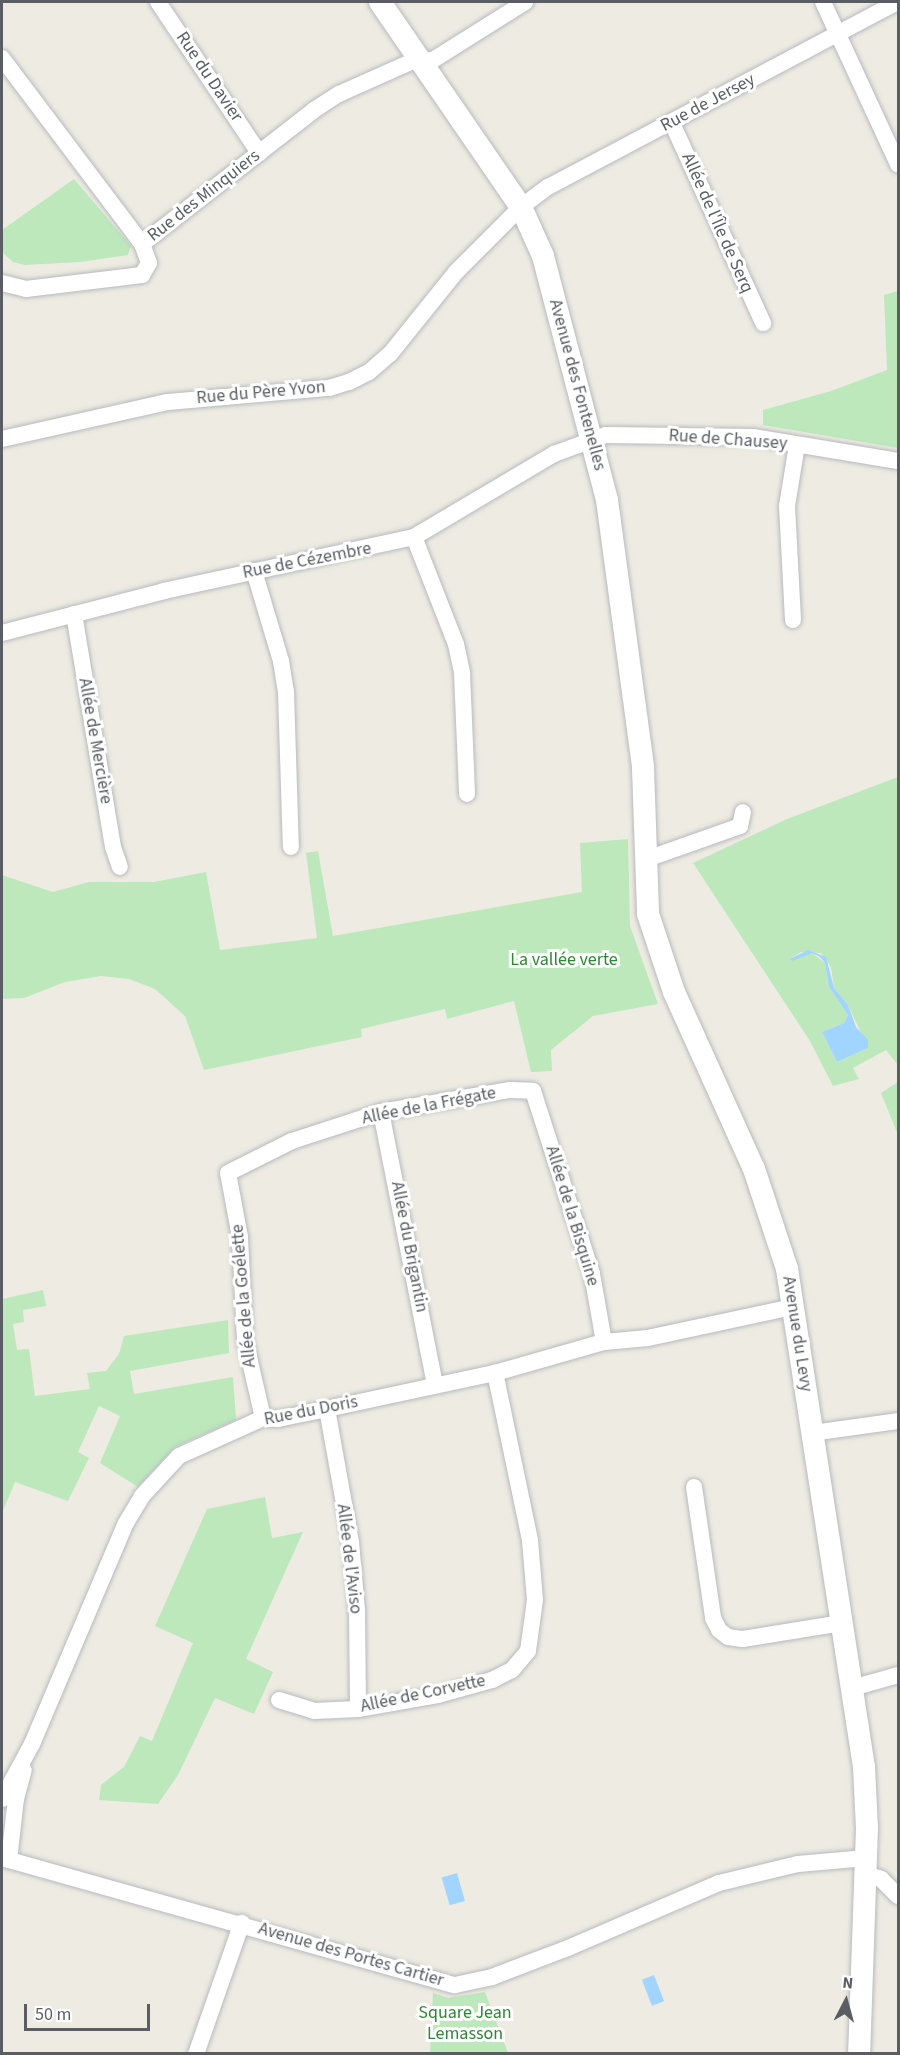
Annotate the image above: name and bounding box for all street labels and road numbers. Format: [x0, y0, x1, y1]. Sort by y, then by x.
street label: Rue du Davier [171, 28, 247, 126]
street label: Rue de Jersey [657, 69, 759, 137]
street label: Rue des Minquiers [143, 145, 265, 247]
street label: Allée de l'Île de Serq [676, 150, 758, 296]
street label: Avenue des Fontenelles [544, 297, 610, 473]
street label: Rue du Père Yvon [196, 377, 326, 409]
street label: Rue de Chausey [668, 425, 788, 455]
street label: Rue de Cézembre [241, 538, 373, 584]
street label: Allée de Mercière [73, 676, 117, 806]
street label: Allée de la Frégate [360, 1082, 498, 1130]
street label: Allée de la Bisquine [540, 1143, 604, 1289]
street label: Allée du Brigantin [386, 1180, 432, 1314]
street label: Allée de la Goélette [227, 1223, 261, 1369]
street label: Avenue du Levy [777, 1275, 817, 1393]
street label: Rue du Doris [262, 1391, 360, 1431]
street label: Allée de l'Aviso [332, 1503, 366, 1615]
street label: Allée de Corvette [359, 1670, 487, 1718]
street label: Avenue des Portes Cartier [256, 1918, 446, 1992]

